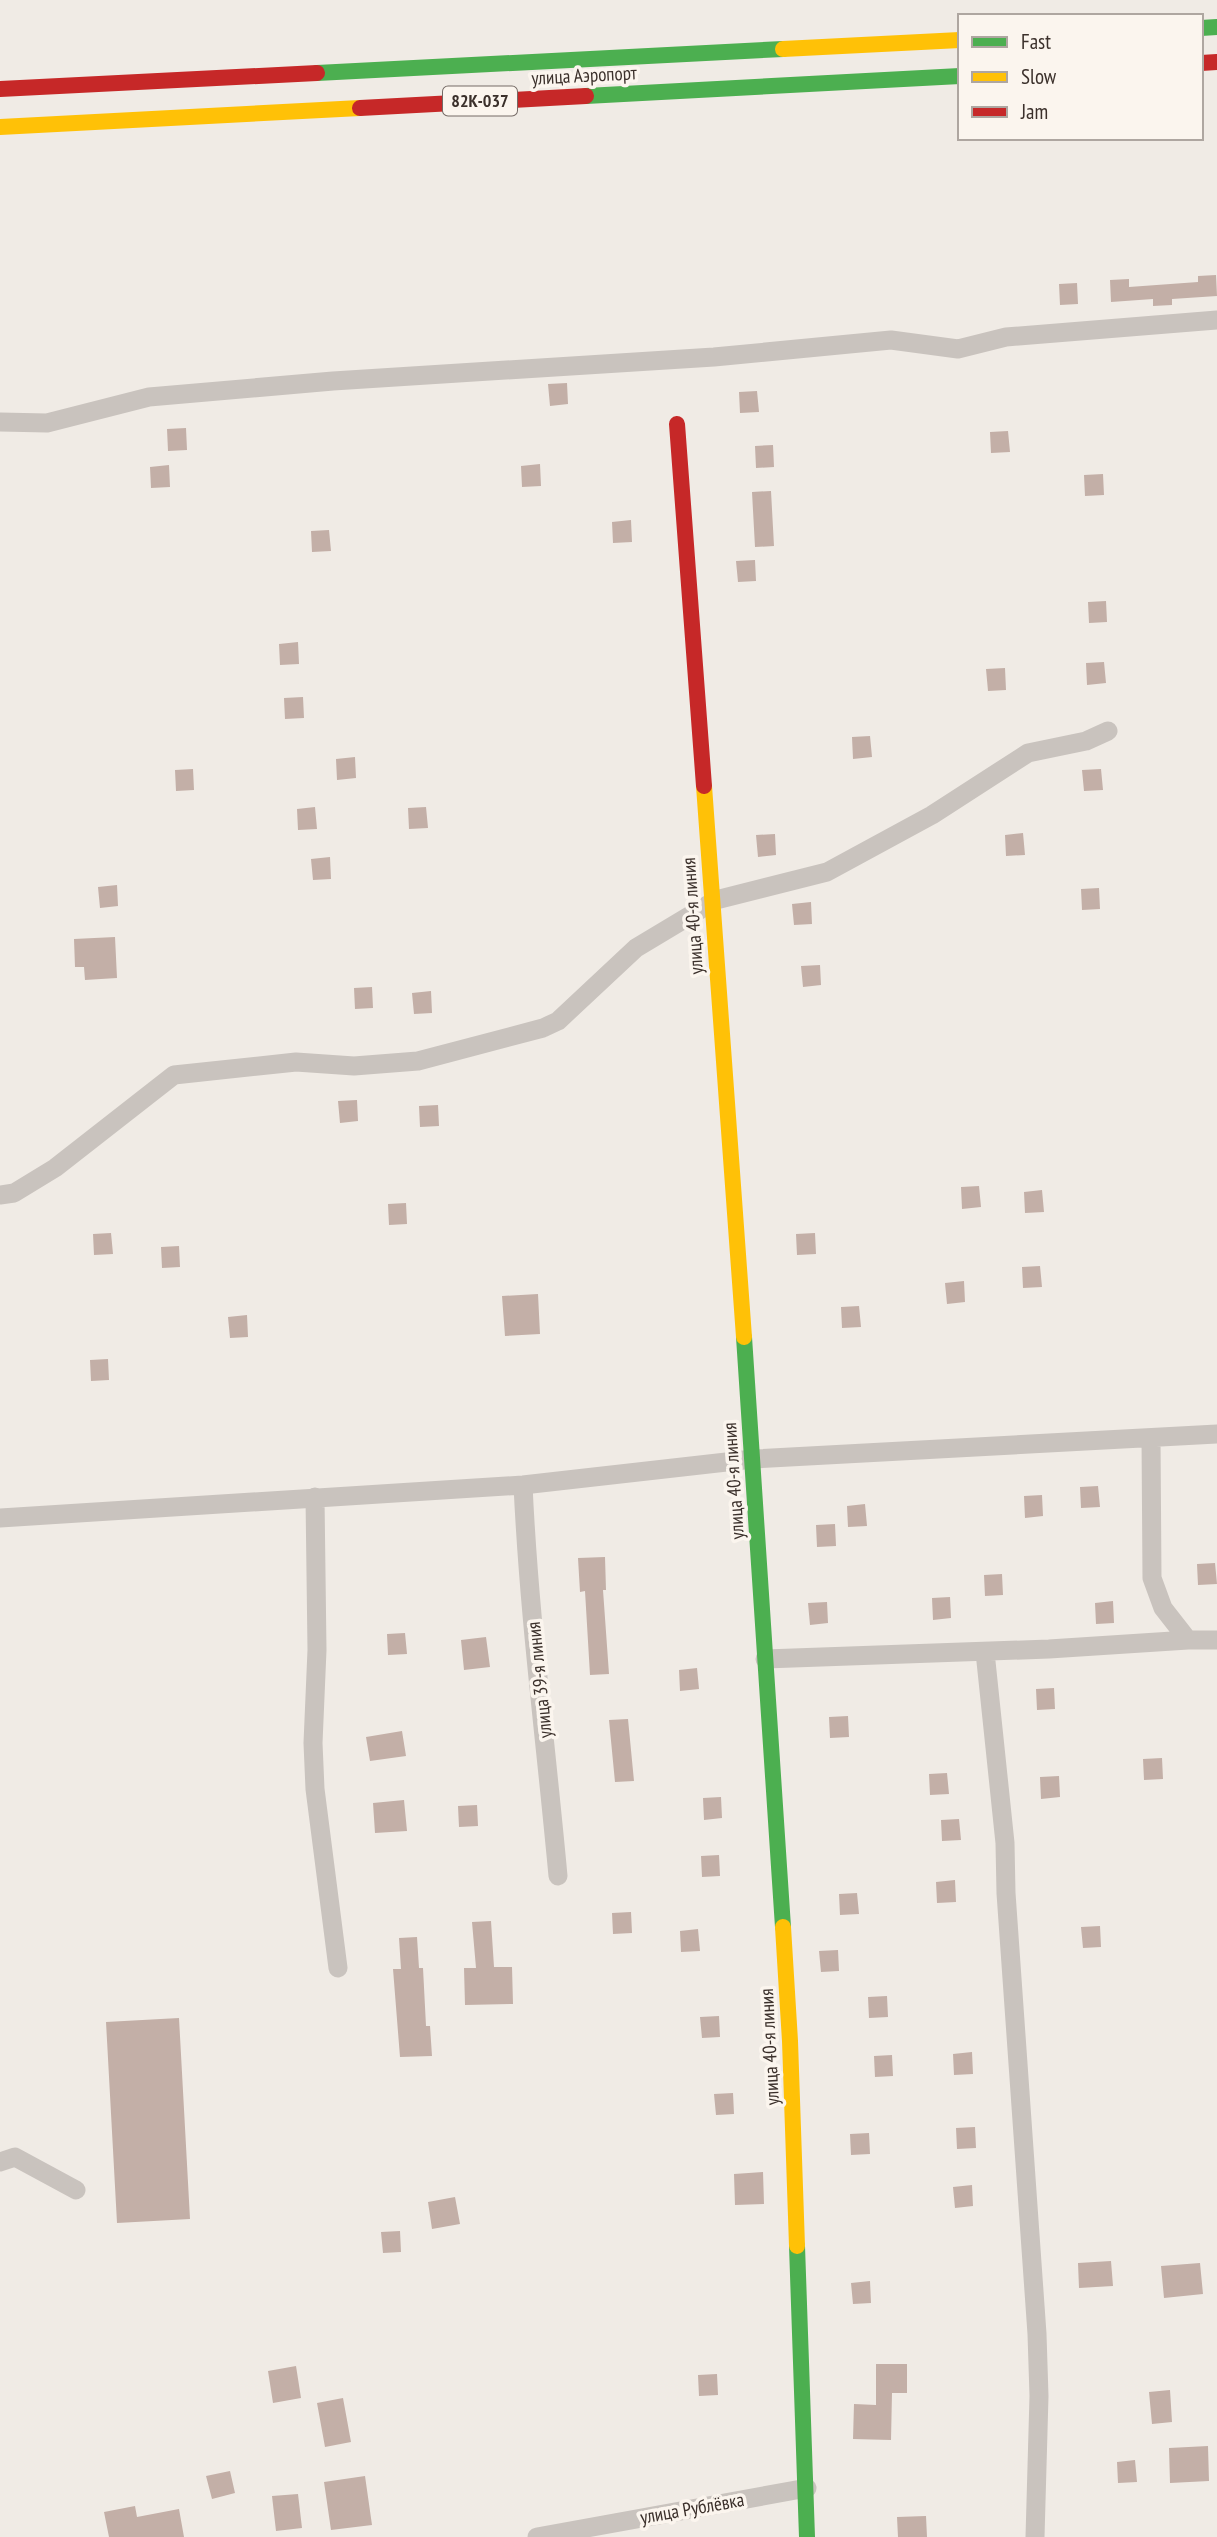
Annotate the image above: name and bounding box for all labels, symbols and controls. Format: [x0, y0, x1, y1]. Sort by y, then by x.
legend [958, 14, 1203, 140]
text: Fast [1021, 28, 1051, 55]
street label: улица Аэропорт [531, 60, 638, 90]
text: Slow [1021, 63, 1057, 90]
road number: 82К-037 [443, 86, 517, 116]
text: Jam [1020, 98, 1048, 125]
street label: улица 40-я линия [676, 857, 708, 975]
street label: улица 40-я линия [717, 1422, 749, 1540]
street label: улица 39-я линия [521, 1621, 557, 1739]
street label: улица 40-я линия [754, 1988, 784, 2106]
street label: улица Рублёвка [638, 2487, 746, 2529]

